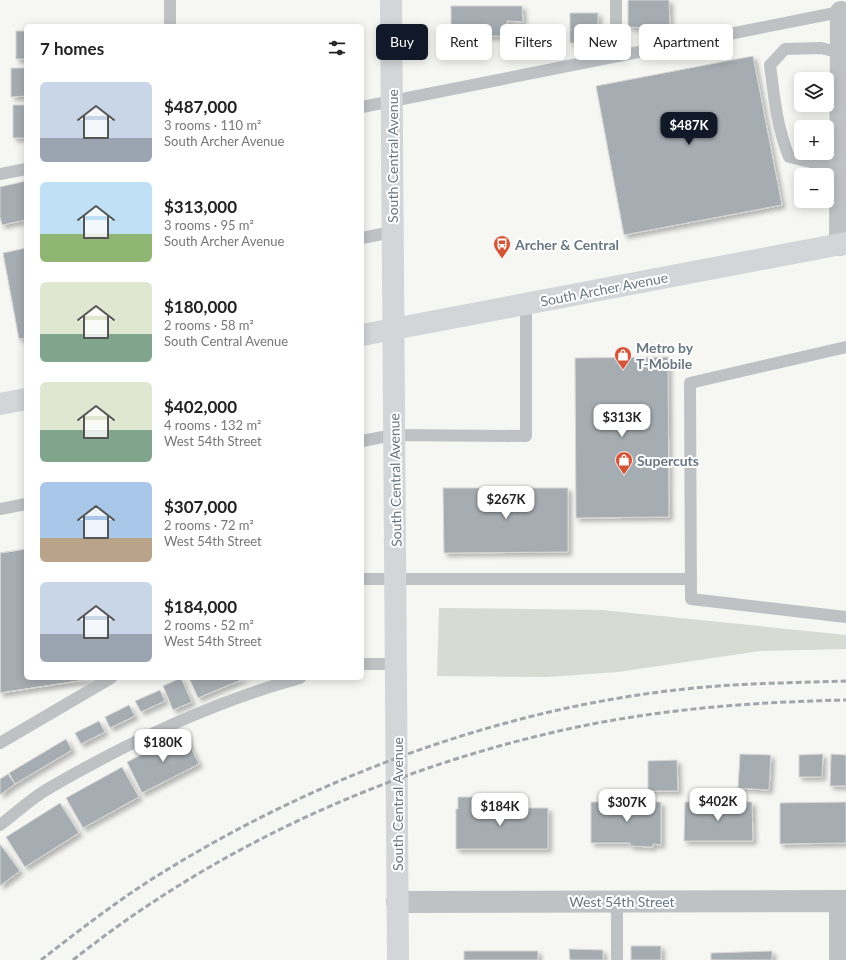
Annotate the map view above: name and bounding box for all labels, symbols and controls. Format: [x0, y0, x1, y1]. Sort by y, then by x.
chip: Buy [376, 24, 428, 60]
chip: Rent [436, 24, 492, 60]
chip: Filters [500, 24, 566, 60]
chip: New [574, 24, 631, 60]
chip: Apartment [639, 24, 733, 60]
icon: filters [326, 37, 348, 59]
text: 7 homes [40, 38, 104, 59]
map controls [794, 72, 834, 208]
button: layers [794, 72, 834, 112]
street label: South Central Avenue [384, 89, 401, 223]
text: $487,000 [164, 96, 237, 117]
icon: home [72, 98, 120, 146]
pin: $487K [661, 112, 717, 146]
text: 3 rooms · 110 m² [164, 117, 261, 133]
text: $487K [669, 117, 709, 133]
button: + [794, 120, 834, 160]
text: South Archer Avenue [164, 133, 284, 149]
button: − [794, 168, 834, 208]
text: $313,000 [164, 196, 237, 217]
icon: home [72, 198, 120, 246]
text: 3 rooms · 95 m² [164, 217, 254, 233]
text: South Archer Avenue [164, 233, 284, 249]
bus stop icon: Archer & Central [492, 234, 512, 259]
place label: Archer & Central [514, 236, 619, 253]
street label: South Archer Avenue [539, 268, 669, 310]
text: $180,000 [164, 296, 237, 317]
icon: home [72, 298, 120, 346]
text: 2 rooms · 58 m² [164, 317, 254, 333]
text: South Central Avenue [164, 333, 288, 349]
place label: Metro by T-Mobile [636, 339, 694, 372]
shop icon: Metro by T-Mobile [613, 345, 633, 370]
text: $402,000 [164, 396, 237, 417]
icon: home [72, 398, 120, 446]
pin: $313K [594, 404, 650, 438]
text: $313K [602, 409, 642, 425]
street label: South Central Avenue [385, 413, 405, 547]
text: 4 rooms · 132 m² [164, 417, 261, 433]
text: West 54th Street [164, 433, 262, 449]
shop icon: Supercuts [614, 450, 634, 475]
place label: Supercuts [637, 452, 699, 469]
pin: $267K [478, 486, 534, 520]
text: $267K [486, 491, 526, 507]
text: $307,000 [164, 496, 237, 517]
icon: home [72, 498, 120, 546]
text: 2 rooms · 72 m² [164, 517, 254, 533]
text: West 54th Street [164, 533, 262, 549]
text: $184,000 [164, 596, 237, 617]
icon: home [72, 598, 120, 646]
text: 2 rooms · 52 m² [164, 617, 254, 633]
text: West 54th Street [164, 633, 262, 649]
pin: $180K [135, 729, 191, 763]
text: $180K [143, 734, 183, 750]
street label: South Central Avenue [389, 737, 406, 871]
pin: $402K [690, 788, 746, 822]
pin: $307K [599, 789, 655, 823]
pin: $184K [472, 793, 528, 827]
text: $402K [698, 793, 738, 809]
text: $307K [607, 794, 647, 810]
text: $184K [480, 798, 520, 814]
street label: West 54th Street [569, 893, 675, 910]

